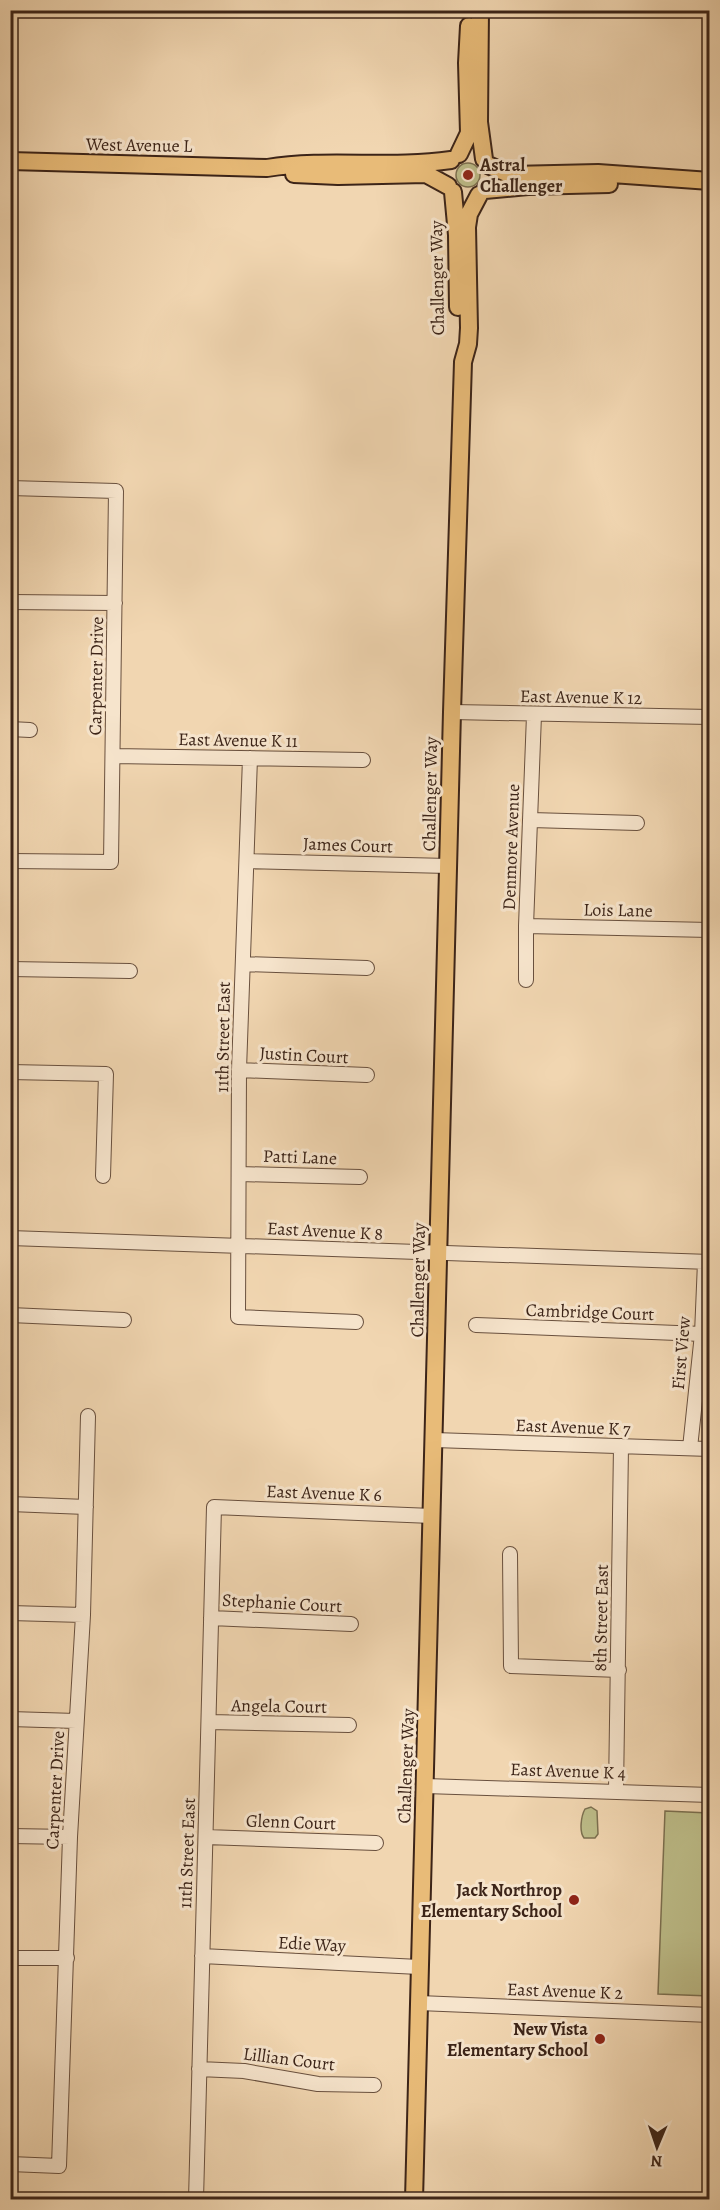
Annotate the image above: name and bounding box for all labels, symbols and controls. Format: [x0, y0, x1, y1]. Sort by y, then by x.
street label: West Avenue L [85, 132, 193, 158]
place label: Astral Challenger [479, 153, 563, 198]
marker: Astral Challenger [461, 168, 475, 182]
street label: Challenger Way [424, 219, 450, 336]
street label: Carpenter Drive [83, 616, 109, 736]
street label: East Avenue K 12 [520, 684, 643, 710]
street label: East Avenue K 11 [178, 727, 298, 753]
street label: Challenger Way [417, 735, 443, 852]
street label: Denmore Avenue [497, 783, 525, 911]
street label: James Court [303, 831, 393, 859]
street label: Lois Lane [583, 897, 653, 923]
street label: 11th Street East [210, 981, 236, 1093]
street label: Justin Court [259, 1041, 349, 1069]
street label: Patti Lane [263, 1144, 337, 1170]
street label: East Avenue K 8 [266, 1216, 384, 1246]
street label: Challenger Way [405, 1221, 431, 1338]
street label: Cambridge Court [525, 1298, 655, 1326]
street label: First View [666, 1315, 696, 1391]
street label: East Avenue K 7 [515, 1413, 631, 1441]
street label: East Avenue K 6 [266, 1479, 382, 1507]
street label: 8th Street East [588, 1564, 614, 1672]
street label: Stephanie Court [221, 1588, 343, 1618]
street label: Angela Court [230, 1693, 327, 1719]
street label: Challenger Way [392, 1707, 420, 1824]
street label: Carpenter Drive [40, 1730, 70, 1850]
street label: East Avenue K 4 [510, 1757, 626, 1785]
street label: 11th Street East [173, 1797, 201, 1909]
street label: Glenn Court [246, 1808, 336, 1836]
place label: Jack Northrop Elementary School [421, 1878, 562, 1923]
marker: Jack Northrop Elementary School [567, 1893, 581, 1907]
street label: Edie Way [277, 1930, 348, 1958]
street label: East Avenue K 2 [507, 1977, 624, 2005]
place label: New Vista Elementary School [447, 2017, 588, 2062]
marker: New Vista Elementary School [593, 2032, 607, 2046]
street label: Lillian Court [242, 2041, 336, 2077]
north arrow [627, 2117, 687, 2177]
text: N [650, 2150, 663, 2172]

